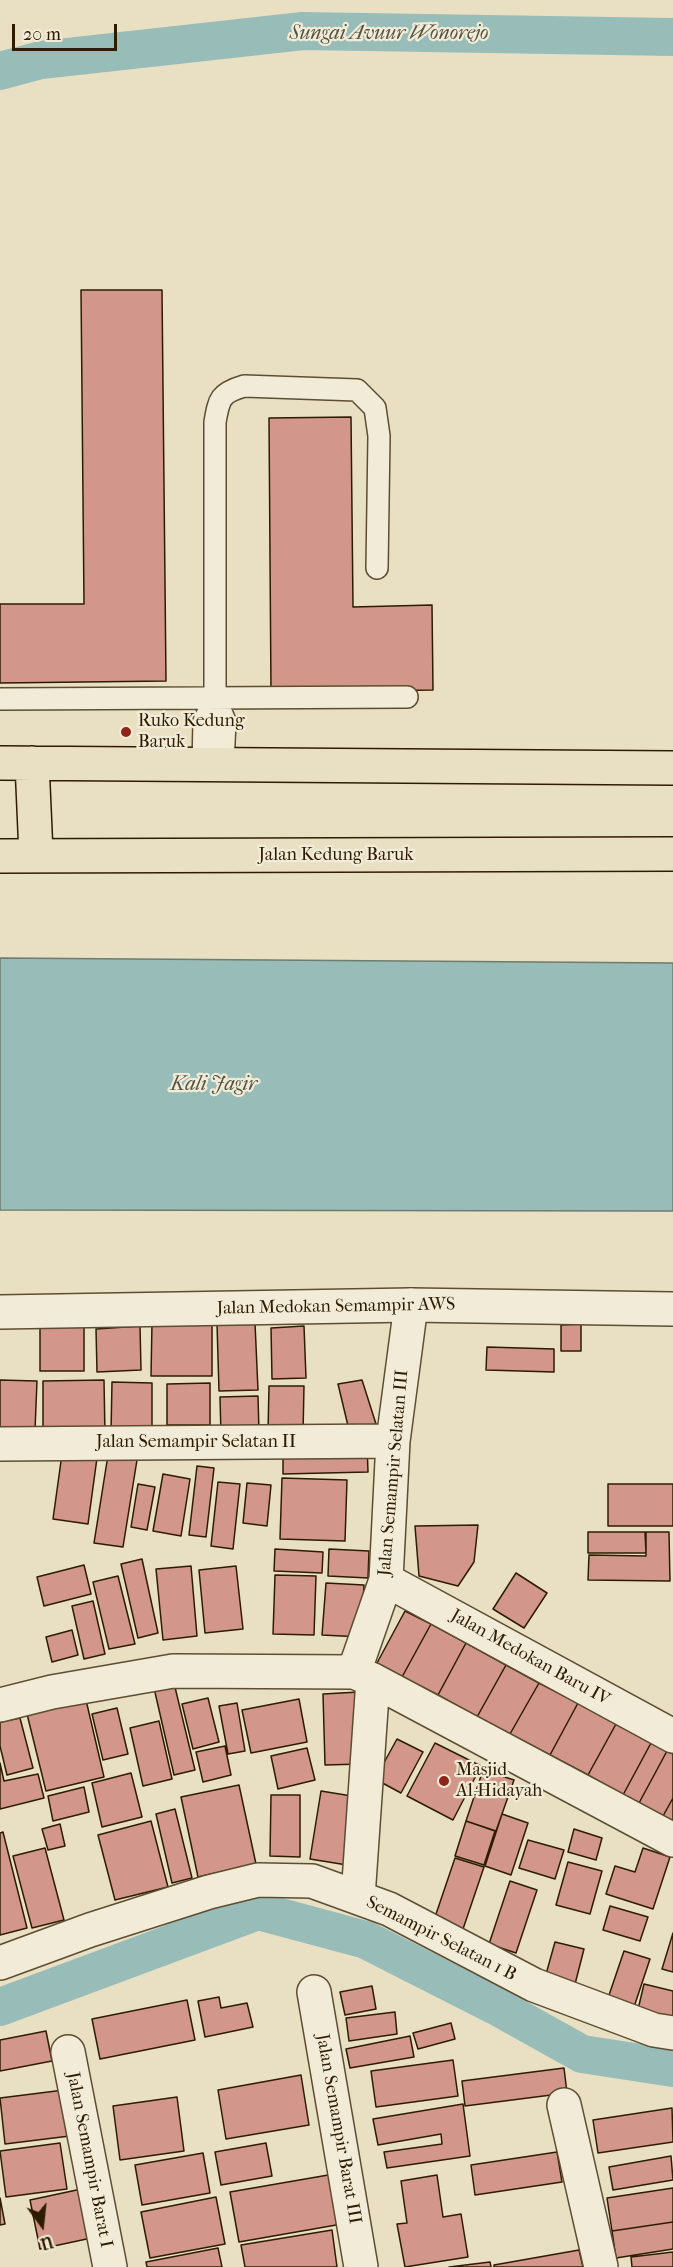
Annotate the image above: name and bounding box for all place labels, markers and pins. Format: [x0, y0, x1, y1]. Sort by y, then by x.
place label: Ruko Kedung Baruk [138, 711, 245, 754]
marker: Ruko Kedung Baruk [119, 725, 133, 739]
place label: Masjid Al-Hidayah [456, 1760, 542, 1802]
marker: Masjid Al-Hidayah [437, 1774, 451, 1788]

